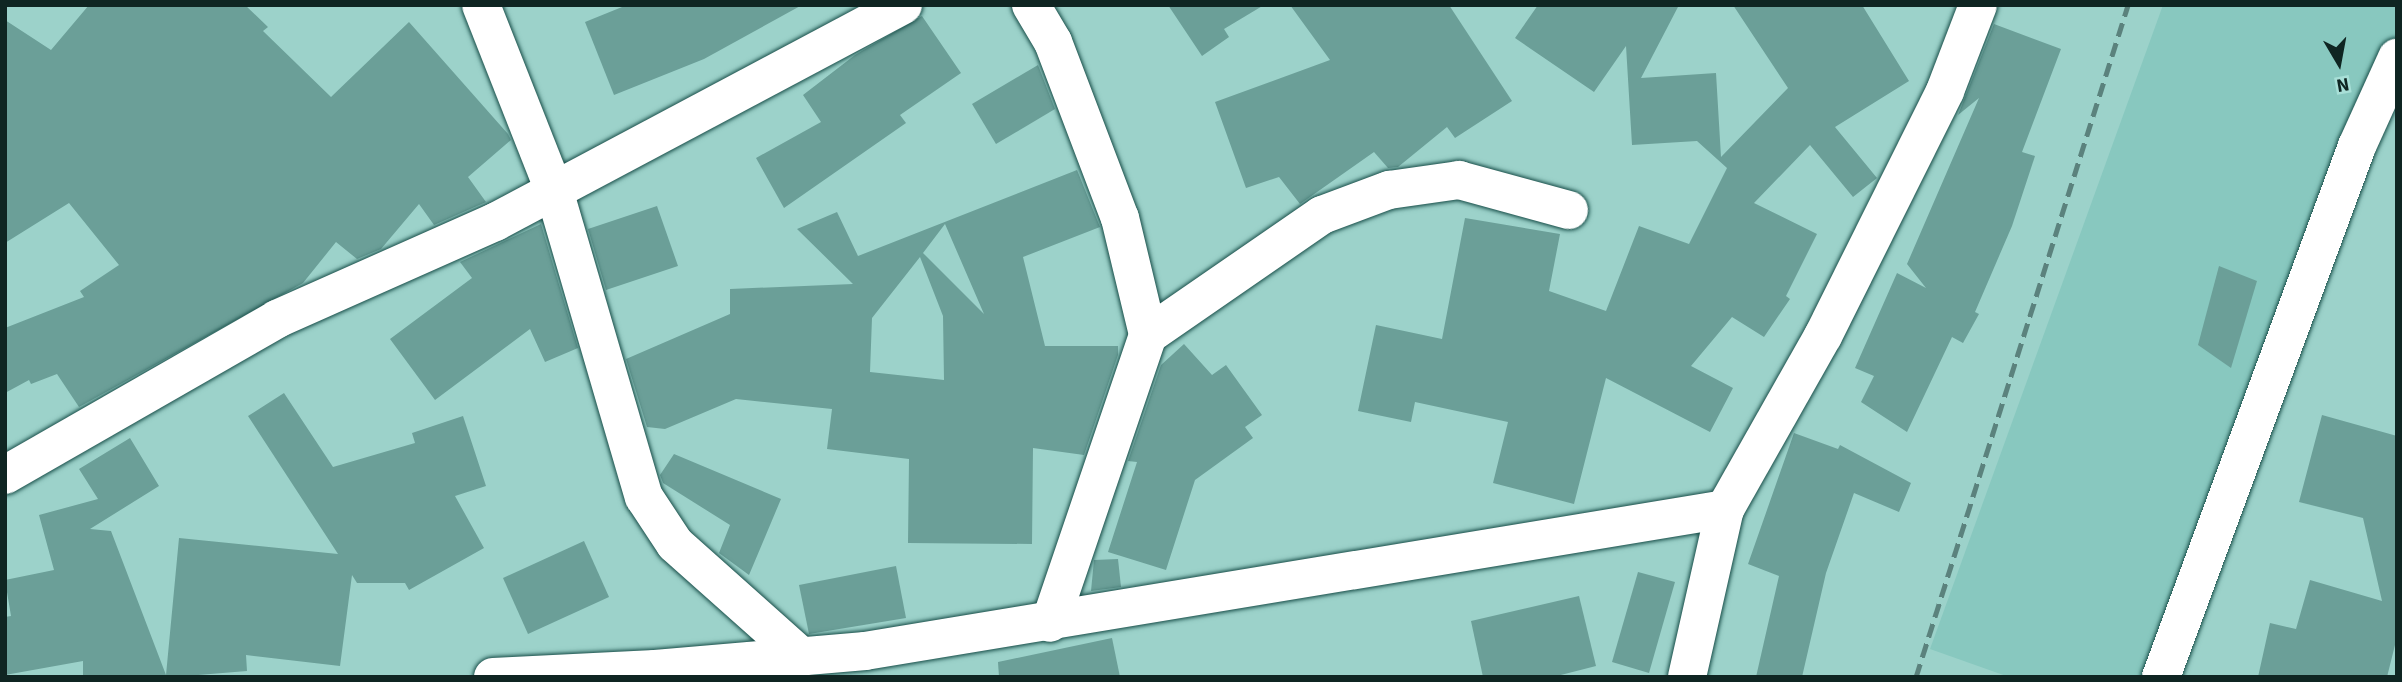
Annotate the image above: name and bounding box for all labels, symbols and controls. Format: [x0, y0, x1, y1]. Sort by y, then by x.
north arrow [2304, 28, 2374, 98]
text: N [2334, 70, 2351, 99]

